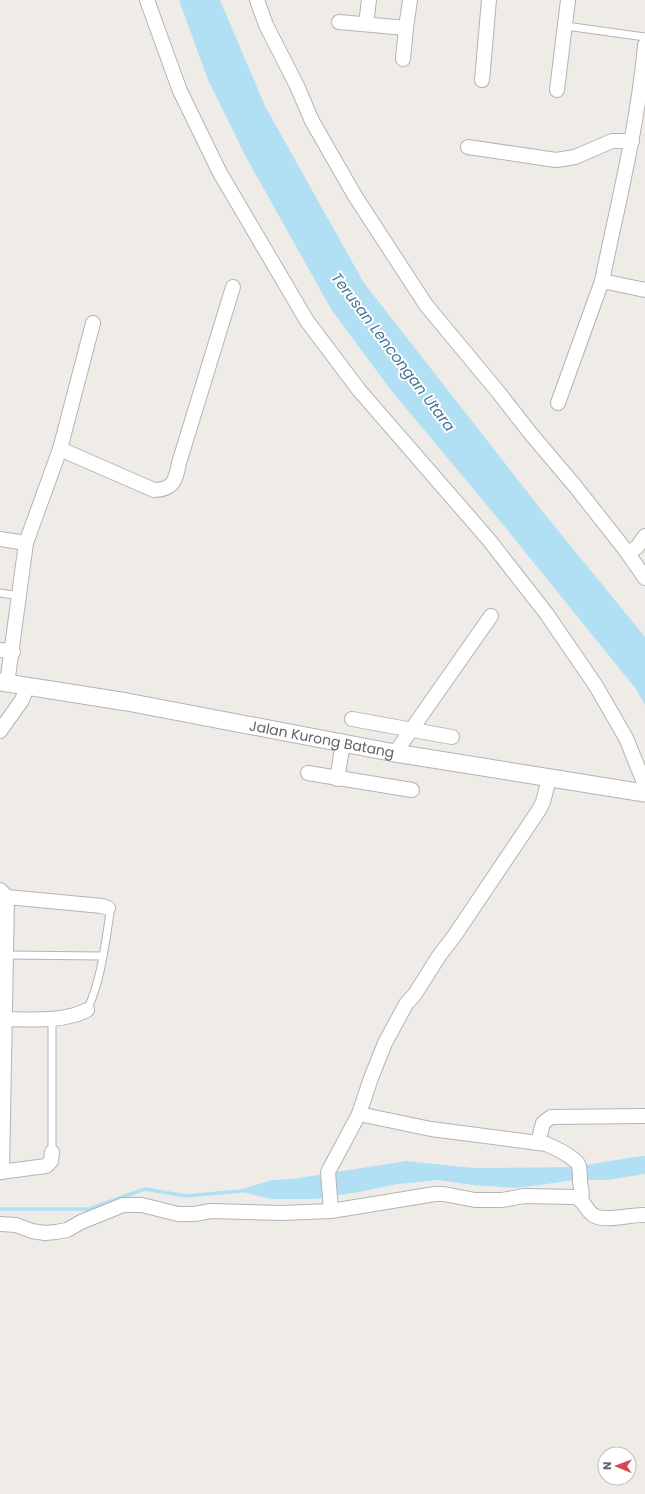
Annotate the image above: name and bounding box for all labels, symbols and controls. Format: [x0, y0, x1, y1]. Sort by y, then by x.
water label: Terusan Lencongan Utara [327, 268, 460, 436]
street label: Jalan Kurong Batang [248, 715, 396, 763]
north arrow [597, 1446, 637, 1486]
text: N [599, 1462, 615, 1470]

